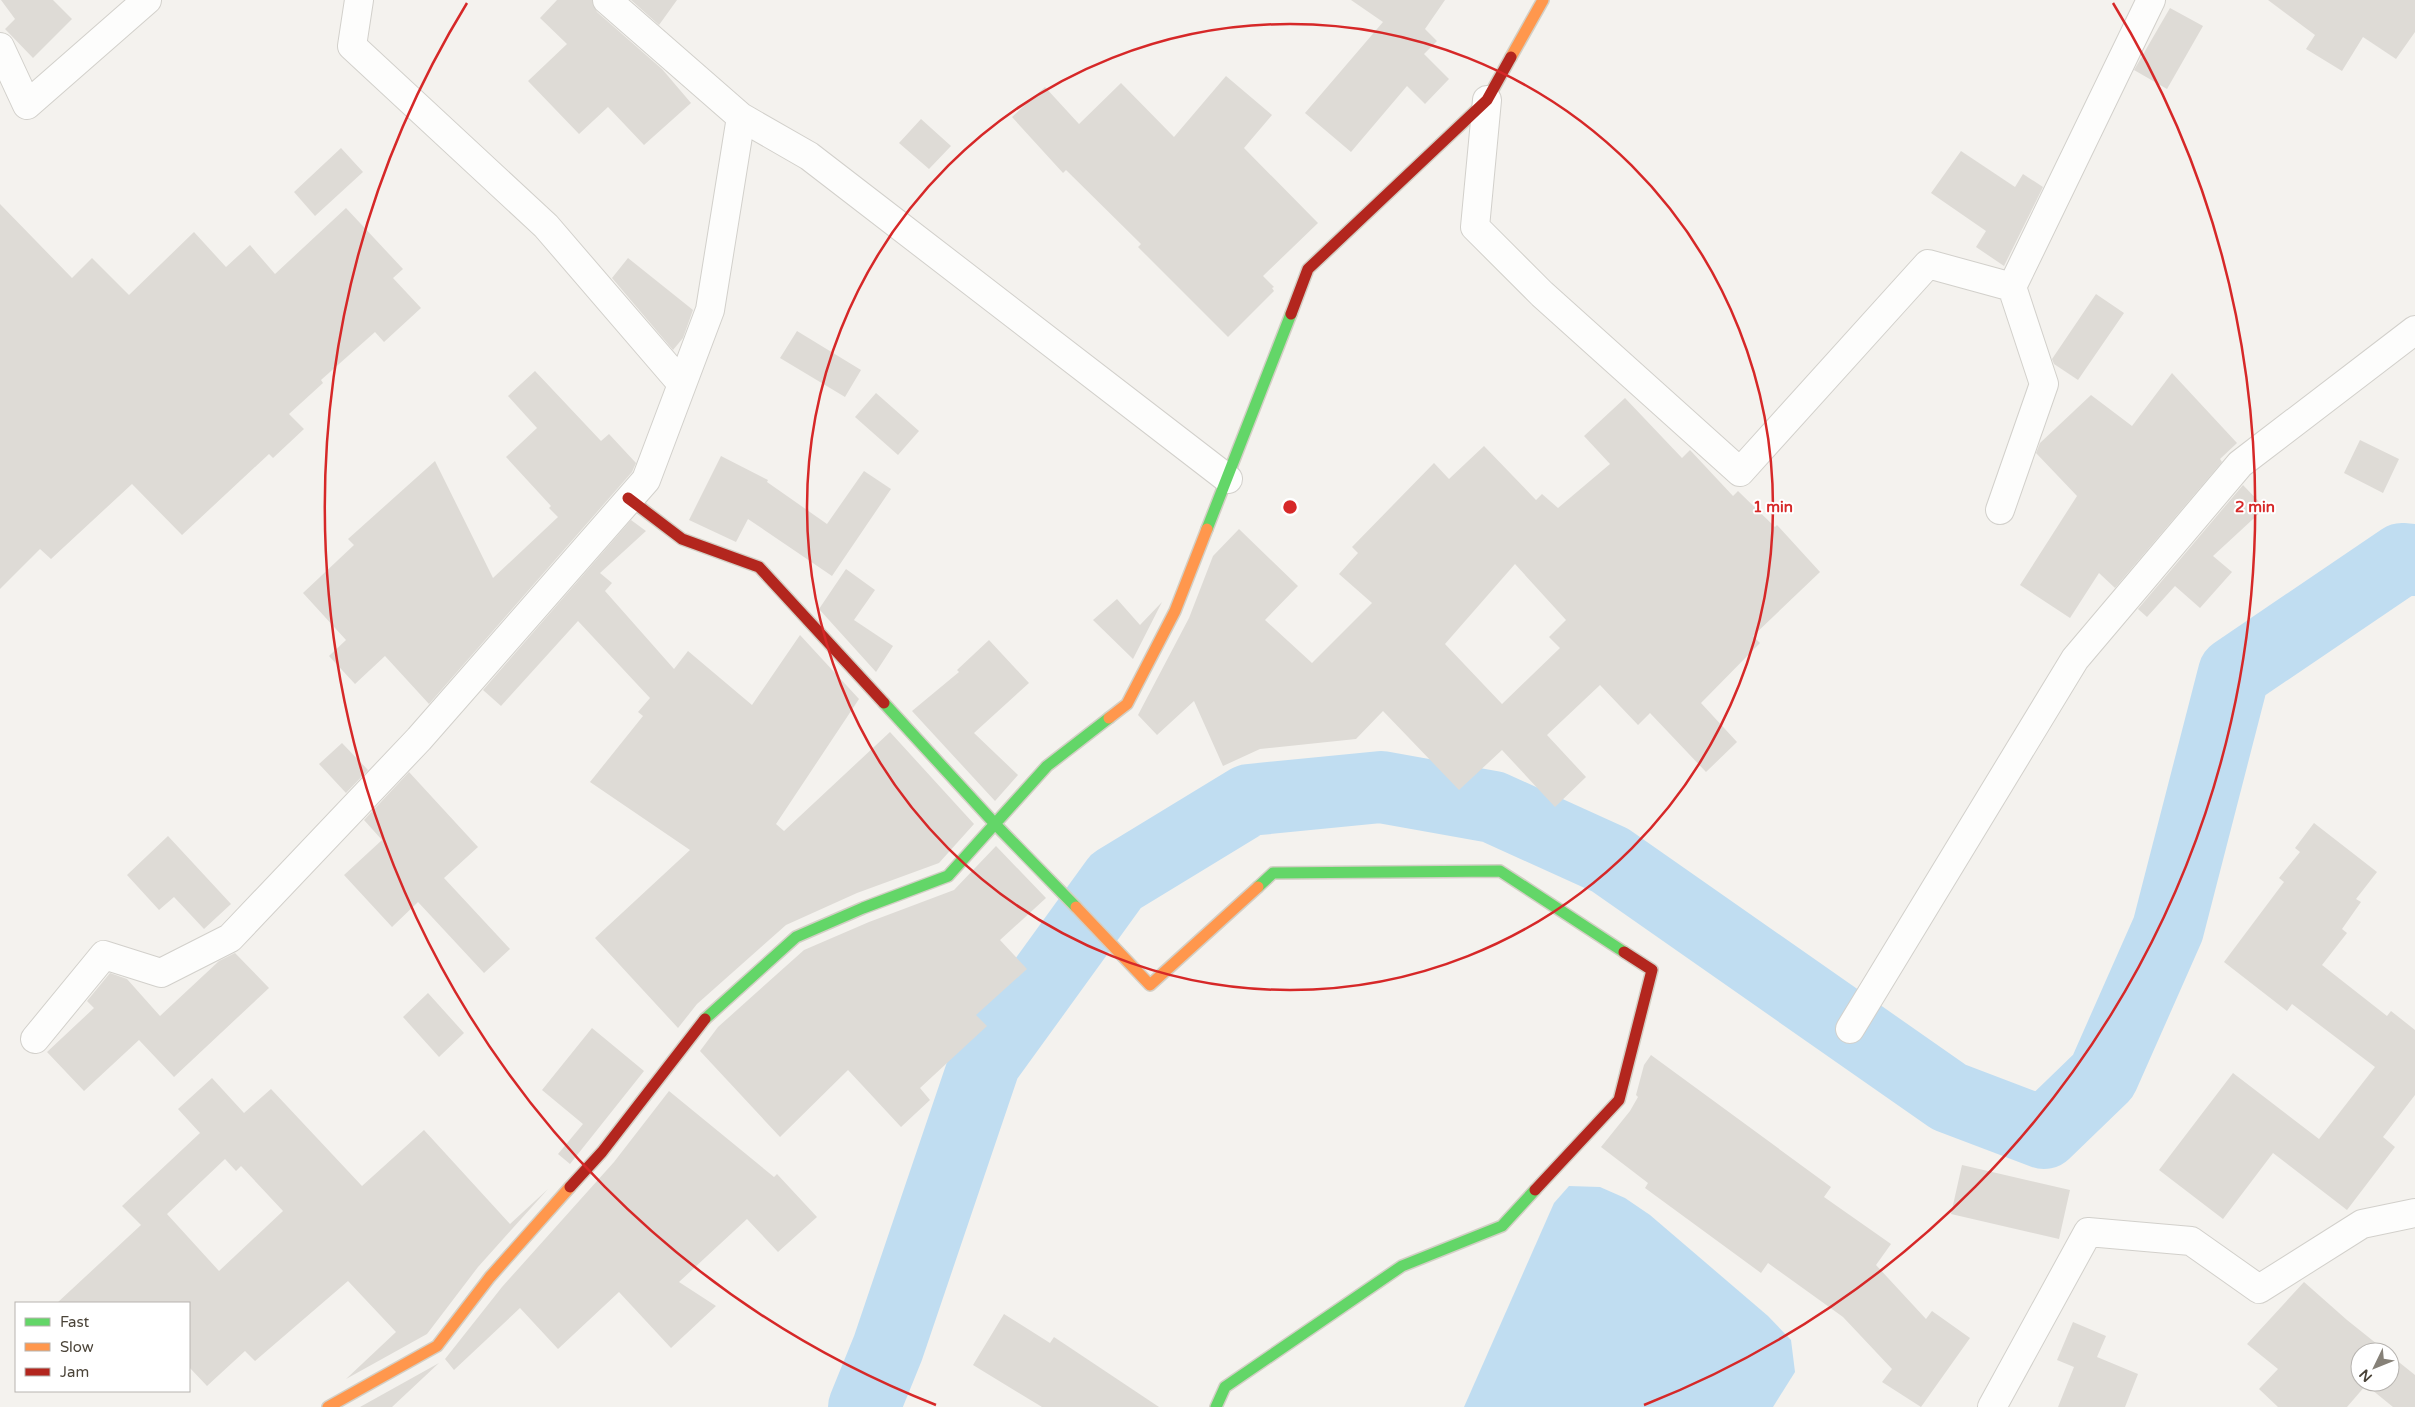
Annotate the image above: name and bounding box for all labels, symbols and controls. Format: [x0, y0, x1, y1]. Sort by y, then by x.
centre of rings [1281, 498, 1299, 516]
text: 1 min [1753, 498, 1793, 516]
text: 2 min [2235, 498, 2275, 516]
legend [15, 1302, 190, 1392]
text: Fast [60, 1313, 90, 1331]
text: Slow [60, 1338, 94, 1356]
north arrow [2350, 1342, 2400, 1392]
text: Jam [60, 1363, 89, 1381]
text: N [2356, 1366, 2376, 1385]

